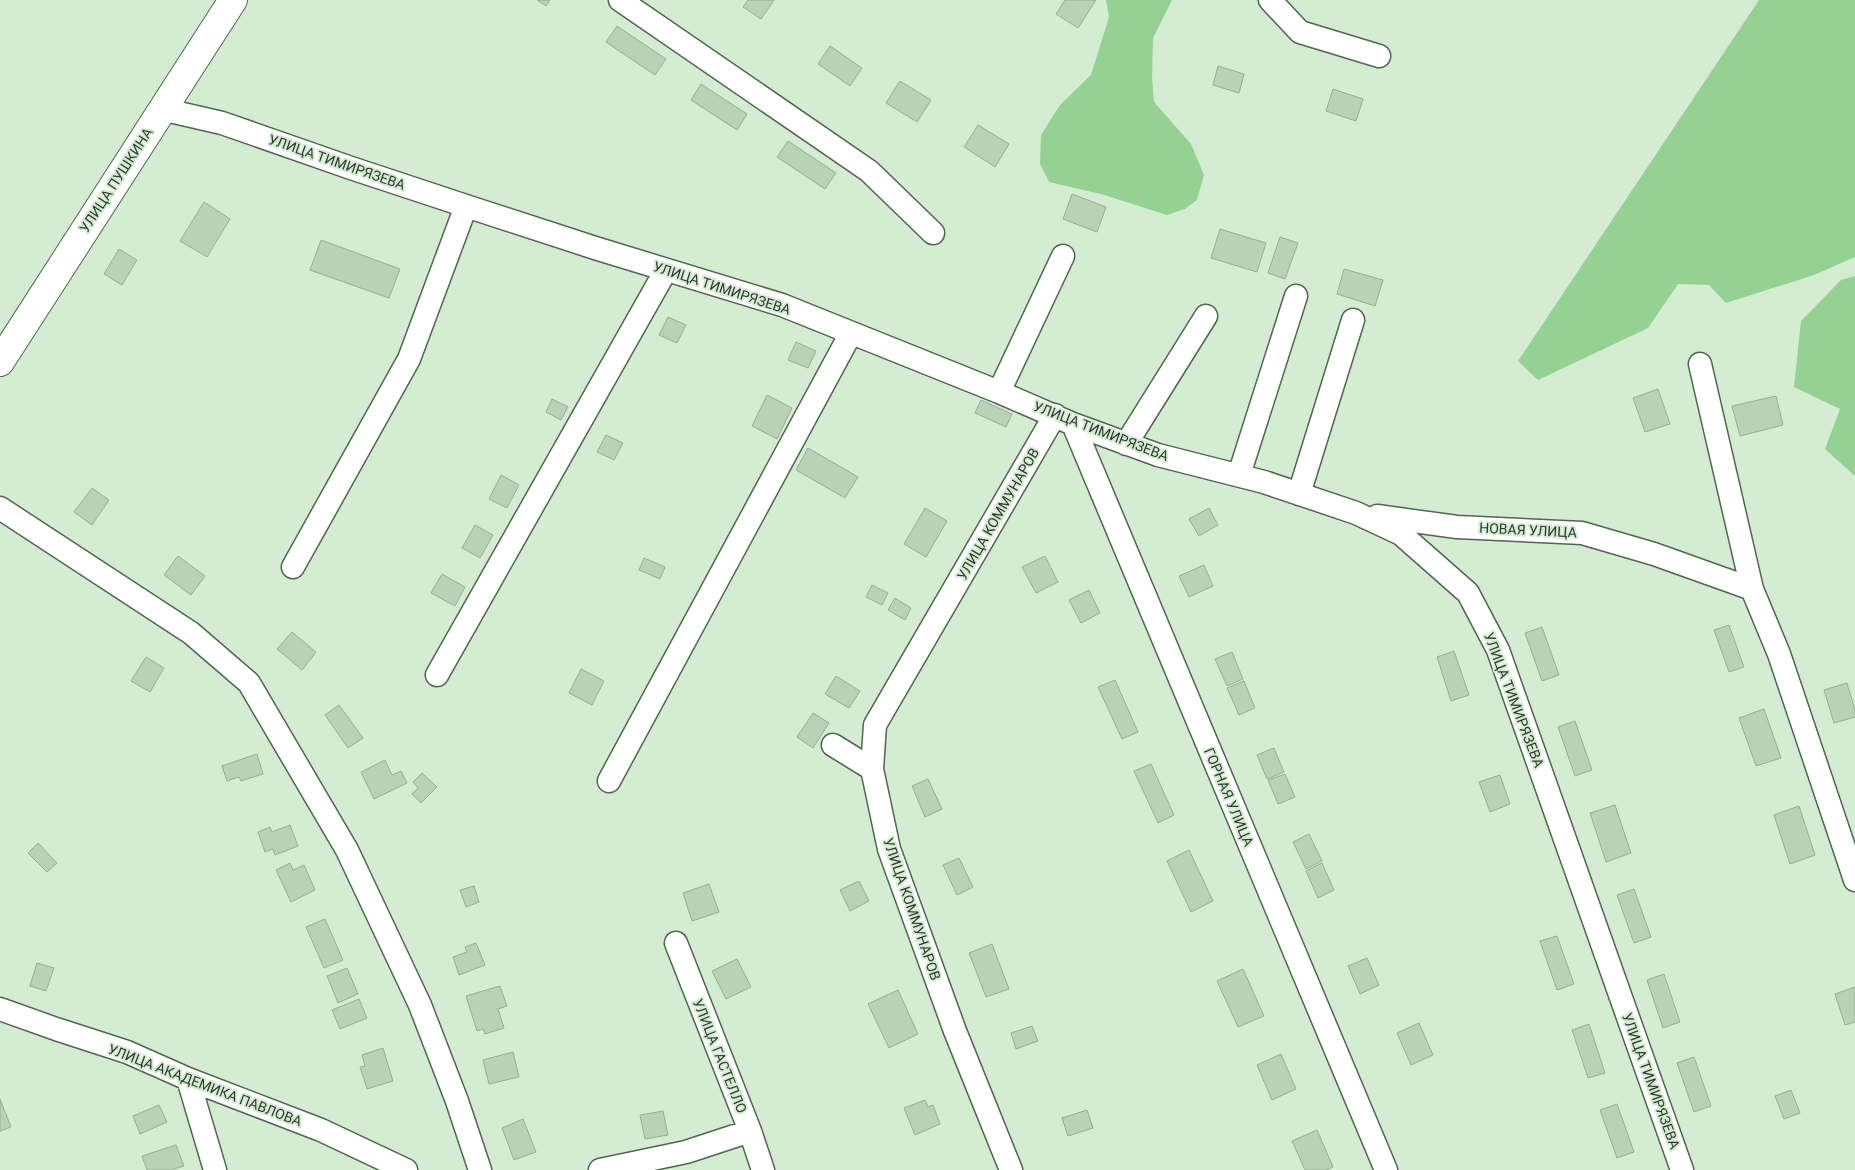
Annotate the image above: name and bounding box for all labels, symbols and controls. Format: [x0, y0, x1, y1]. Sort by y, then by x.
street label: УЛИЦА ПУШКИНА [76, 125, 156, 235]
street label: УЛИЦА ТИМИРЯЗЕВА [267, 131, 407, 193]
street label: УЛИЦА ТИМИРЯЗЕВА [651, 258, 793, 318]
street label: УЛИЦА ТИМИРЯЗЕВА [1031, 398, 1171, 464]
street label: УЛИЦА КОММУНАРОВ [954, 445, 1042, 583]
street label: НОВАЯ УЛИЦА [1479, 519, 1577, 541]
street label: УЛИЦА ТИМИРЯЗЕВА [1481, 630, 1547, 770]
street label: ГОРНАЯ УЛИЦА [1201, 745, 1257, 849]
street label: УЛИЦА КОММУНАРОВ [880, 836, 944, 982]
street label: УЛИЦА ГАСТЕЛЛО [690, 997, 750, 1115]
street label: УЛИЦА ТИМИРЯЗЕВА [1619, 1011, 1683, 1151]
street label: УЛИЦА АКАДЕМИКА ПАВЛОВА [106, 1041, 304, 1129]

